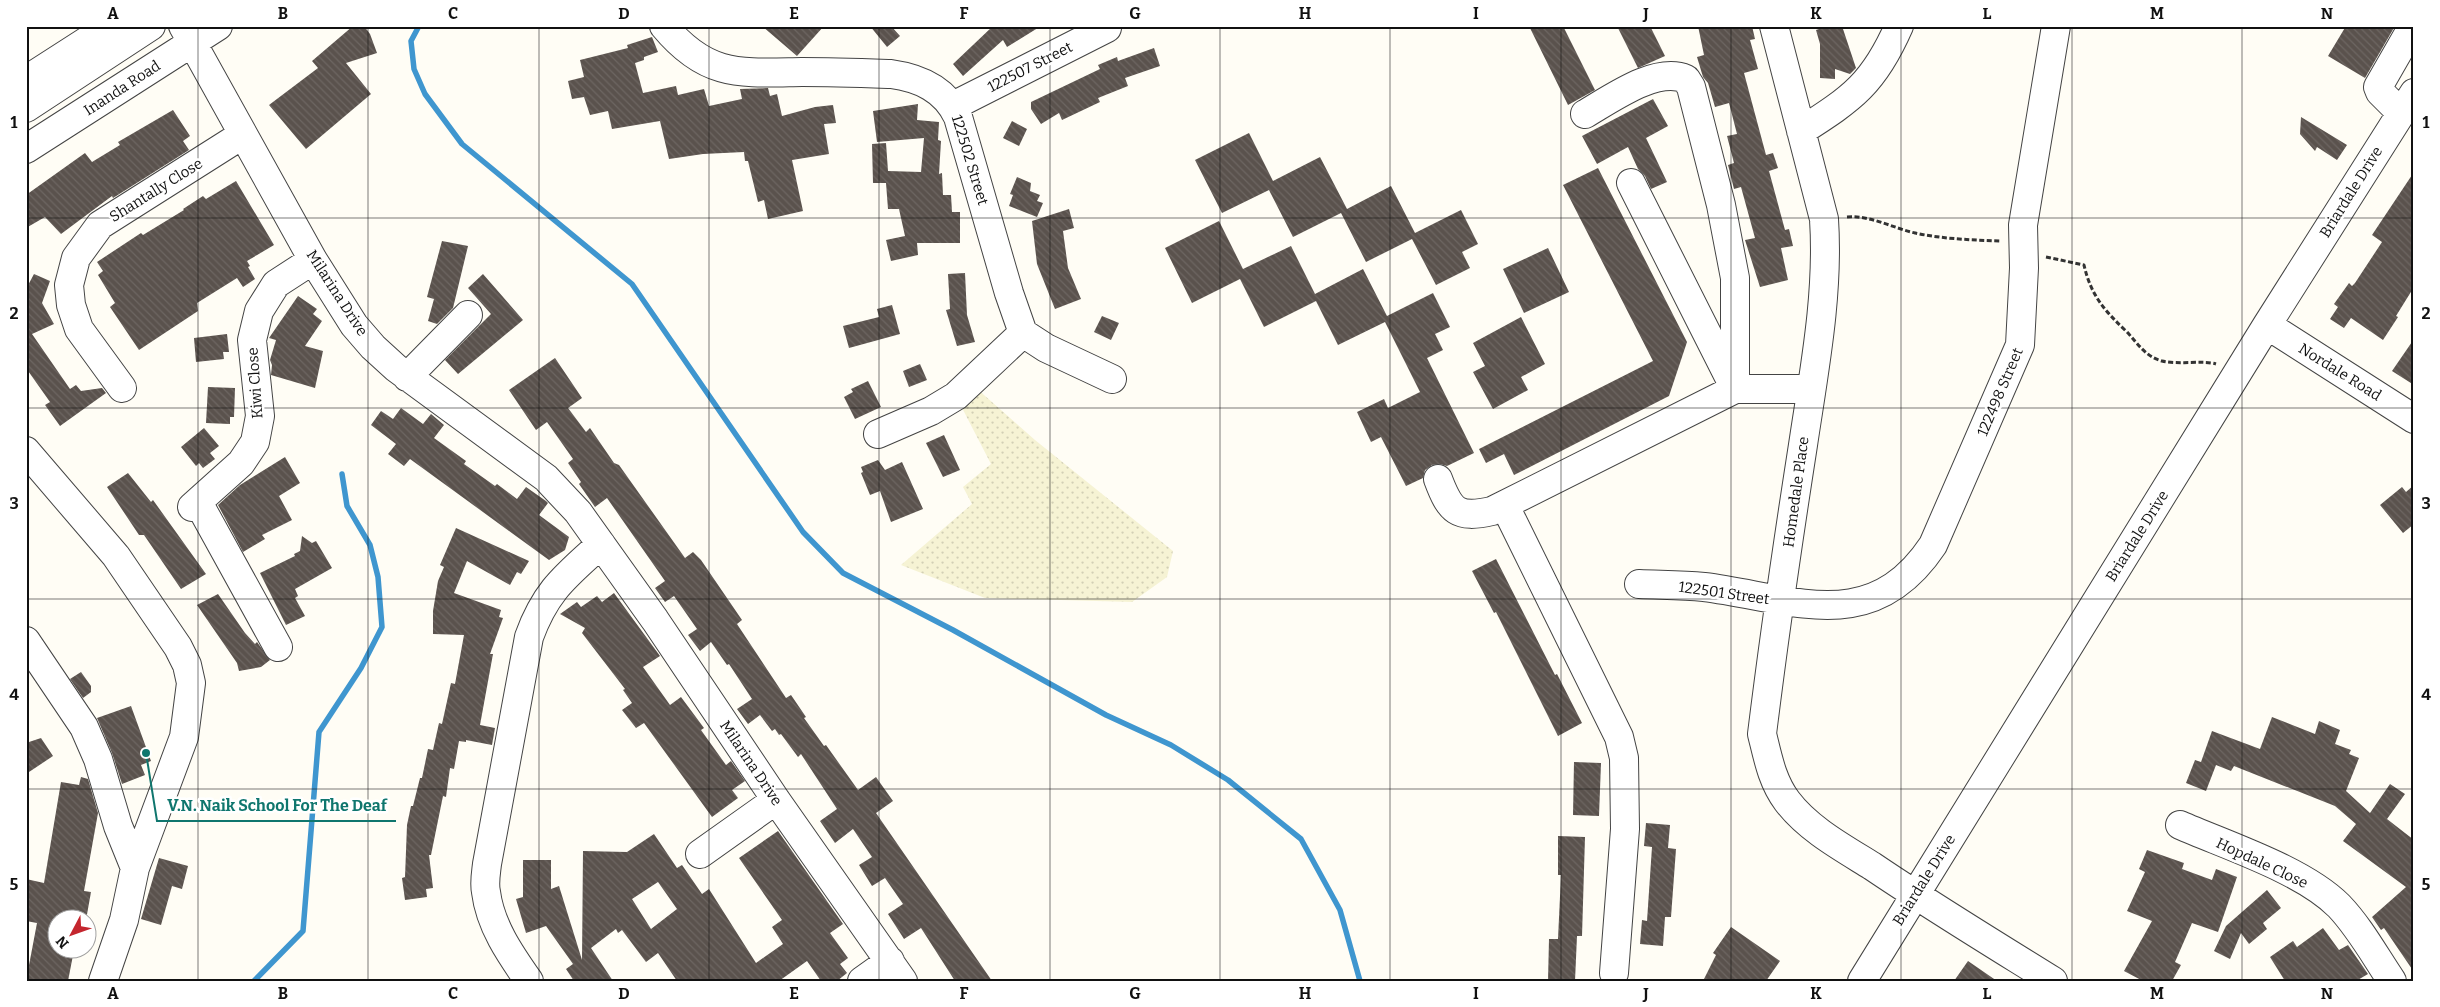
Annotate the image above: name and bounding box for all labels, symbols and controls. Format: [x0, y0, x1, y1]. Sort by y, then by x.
text: A [107, 4, 119, 23]
text: B [278, 4, 288, 23]
text: C [448, 4, 458, 23]
text: D [618, 4, 630, 23]
text: E [789, 4, 799, 23]
text: F [960, 4, 969, 23]
text: G [1129, 4, 1141, 23]
text: H [1299, 4, 1312, 23]
text: I [1473, 4, 1479, 23]
text: J [1642, 4, 1649, 23]
text: K [1810, 4, 1822, 23]
text: L [1983, 4, 1992, 23]
text: M [2150, 4, 2164, 23]
text: N [2321, 4, 2333, 23]
street label: 122507 Street [985, 38, 1076, 96]
street label: Inanda Road [80, 57, 164, 119]
text: 1 [11, 113, 18, 132]
street label: 122502 Street [948, 113, 992, 208]
text: 1 [2423, 113, 2430, 132]
street label: Briardale Drive [2316, 143, 2386, 241]
street label: Shantally Close [106, 154, 206, 226]
street label: Milarina Drive [303, 247, 371, 339]
text: 2 [9, 304, 19, 323]
text: 2 [2421, 304, 2431, 323]
street label: Nordale Road [2295, 339, 2385, 405]
street label: 122498 Street [1973, 345, 2027, 439]
street label: Kiwi Close [244, 347, 266, 419]
street label: Homedale Place [1779, 435, 1813, 549]
street label: Briardale Drive [2102, 487, 2172, 585]
text: 3 [9, 494, 19, 513]
text: 3 [2421, 494, 2431, 513]
street label: 122501 Street [1677, 578, 1771, 608]
text: 4 [9, 685, 19, 704]
text: 4 [2421, 685, 2431, 704]
street label: Milarina Drive [716, 717, 786, 809]
callout: V.N. Naik School For The Deaf [157, 790, 396, 821]
text: V.N. Naik School For The Deaf [167, 796, 388, 815]
street label: Briardale Drive [1889, 831, 1959, 929]
street label: Hopdale Close [2213, 834, 2311, 892]
text: 5 [10, 875, 19, 894]
text: 5 [2422, 875, 2431, 894]
north arrow [48, 910, 98, 960]
text: N [52, 932, 73, 952]
text: A [107, 984, 119, 1003]
text: B [278, 984, 288, 1003]
text: C [448, 984, 458, 1003]
text: D [618, 984, 630, 1003]
text: E [789, 984, 799, 1003]
text: F [960, 984, 969, 1003]
text: G [1129, 984, 1141, 1003]
text: H [1299, 984, 1312, 1003]
text: I [1473, 984, 1479, 1003]
text: J [1642, 984, 1649, 1003]
text: K [1810, 984, 1822, 1003]
text: L [1983, 984, 1992, 1003]
text: M [2150, 984, 2164, 1003]
text: N [2321, 984, 2333, 1003]

